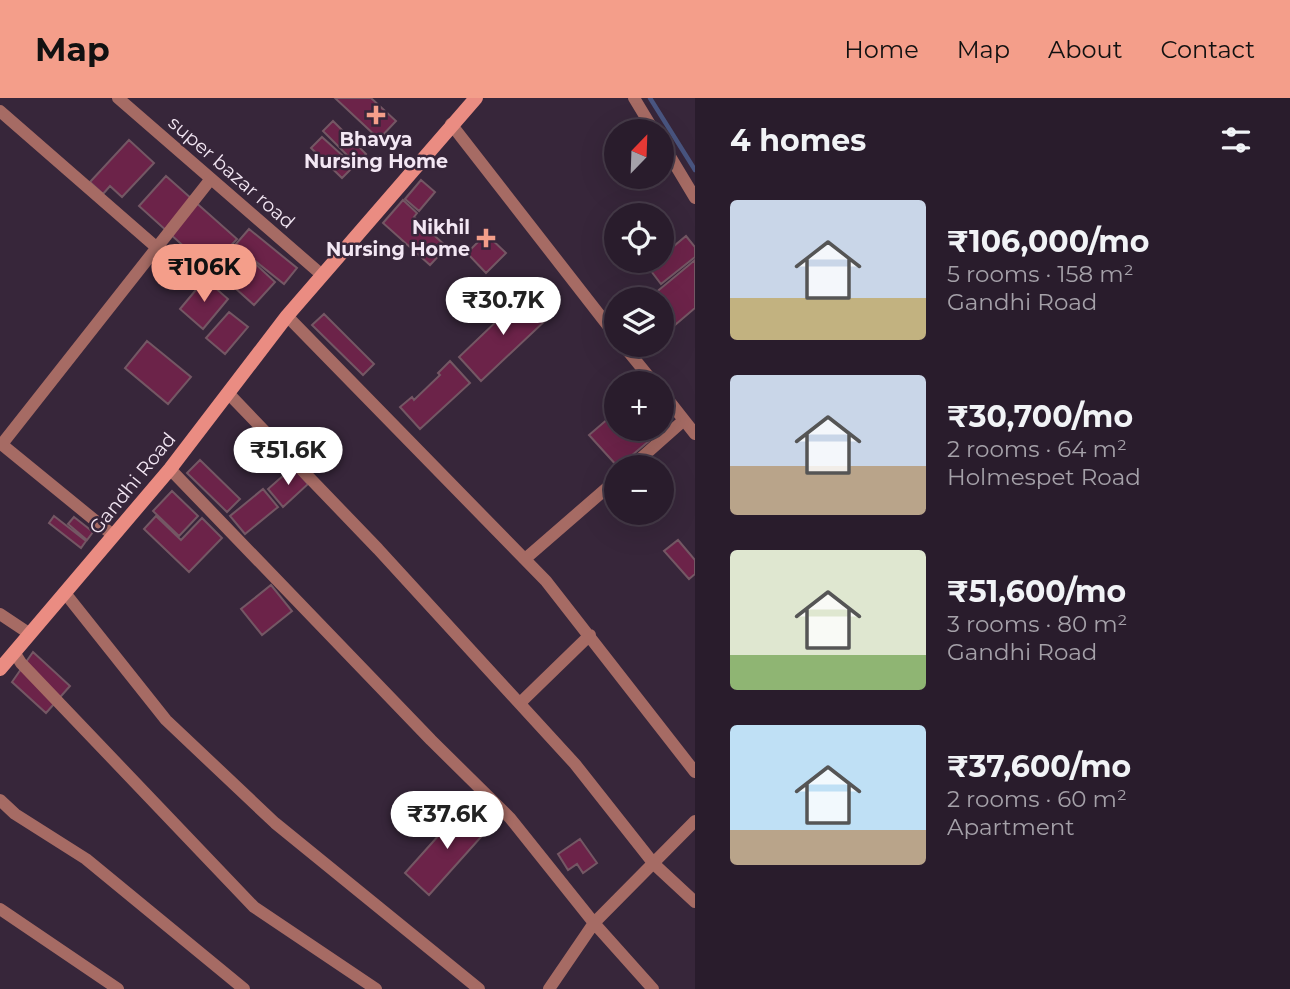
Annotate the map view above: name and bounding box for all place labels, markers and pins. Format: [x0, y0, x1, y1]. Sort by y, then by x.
marker: Bhavya Nursing Home [366, 105, 386, 125]
place label: Bhavya Nursing Home [304, 128, 448, 173]
place label: Nikhil Nursing Home [326, 216, 470, 261]
marker: Nikhil Nursing Home [476, 228, 496, 248]
pin: ₹106K [155, 244, 253, 304]
pin: ₹30.7K [446, 278, 560, 337]
pin: ₹51.6K [231, 428, 345, 487]
pin: ₹37.6K [390, 792, 504, 851]

